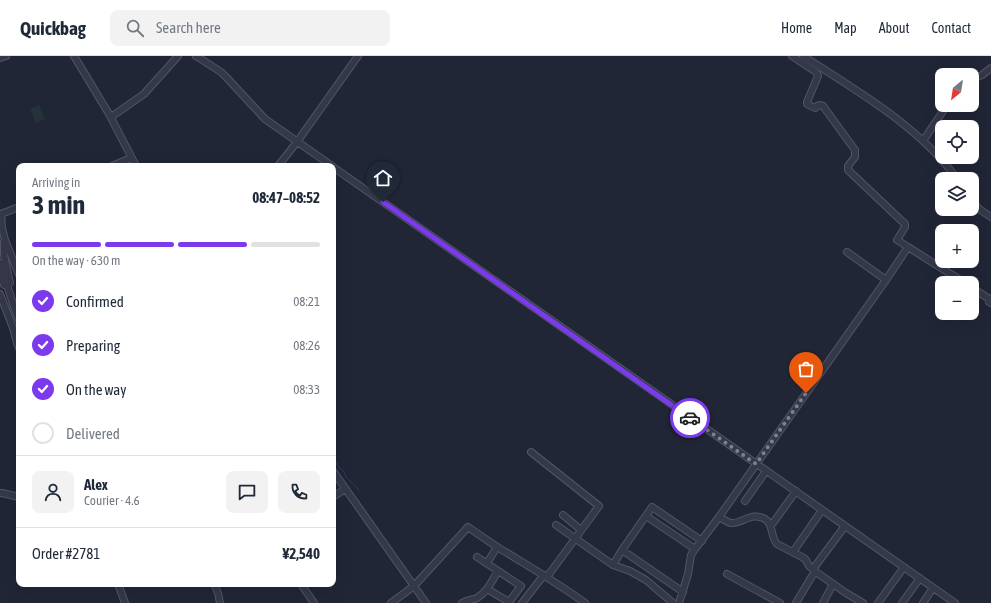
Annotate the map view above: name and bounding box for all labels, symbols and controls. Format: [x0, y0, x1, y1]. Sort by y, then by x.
search box [110, 10, 390, 46]
text: Quickbag [20, 17, 86, 39]
icon: search [124, 17, 146, 39]
text: Search here [156, 19, 221, 36]
text: Home [781, 20, 812, 36]
text: Map [834, 20, 857, 36]
text: About [879, 20, 910, 36]
text: Contact [932, 20, 971, 36]
north arrow [935, 68, 979, 112]
map controls [935, 68, 979, 320]
button: locate [935, 120, 979, 164]
pin [366, 161, 400, 202]
icon: home [372, 167, 394, 189]
button: layers [935, 172, 979, 216]
text: Arriving in [32, 175, 80, 190]
text: 08:47–08:52 [252, 189, 320, 206]
text: 3 min [32, 190, 85, 220]
button: + [935, 224, 979, 268]
text: On the way · 630 m [32, 253, 120, 268]
button: − [935, 276, 979, 320]
icon: check [32, 290, 54, 312]
text: Confirmed [66, 293, 124, 310]
text: 08:21 [293, 294, 320, 309]
icon: check [32, 334, 54, 356]
text: Preparing [66, 337, 120, 354]
text: 08:26 [293, 338, 320, 353]
pin [789, 352, 823, 393]
icon: bag [795, 358, 817, 380]
icon: check [32, 378, 54, 400]
text: On the way [66, 381, 127, 398]
text: 08:33 [293, 382, 320, 397]
courier [670, 398, 710, 438]
icon: car [679, 407, 701, 429]
text: Delivered [66, 425, 120, 442]
button: person [32, 471, 74, 513]
button: chat [226, 471, 268, 513]
button: phone [278, 471, 320, 513]
text: Alex [84, 476, 108, 493]
text: Courier · 4.6 [84, 493, 140, 508]
text: Order #2781 [32, 545, 100, 562]
text: ¥2,540 [282, 545, 320, 562]

